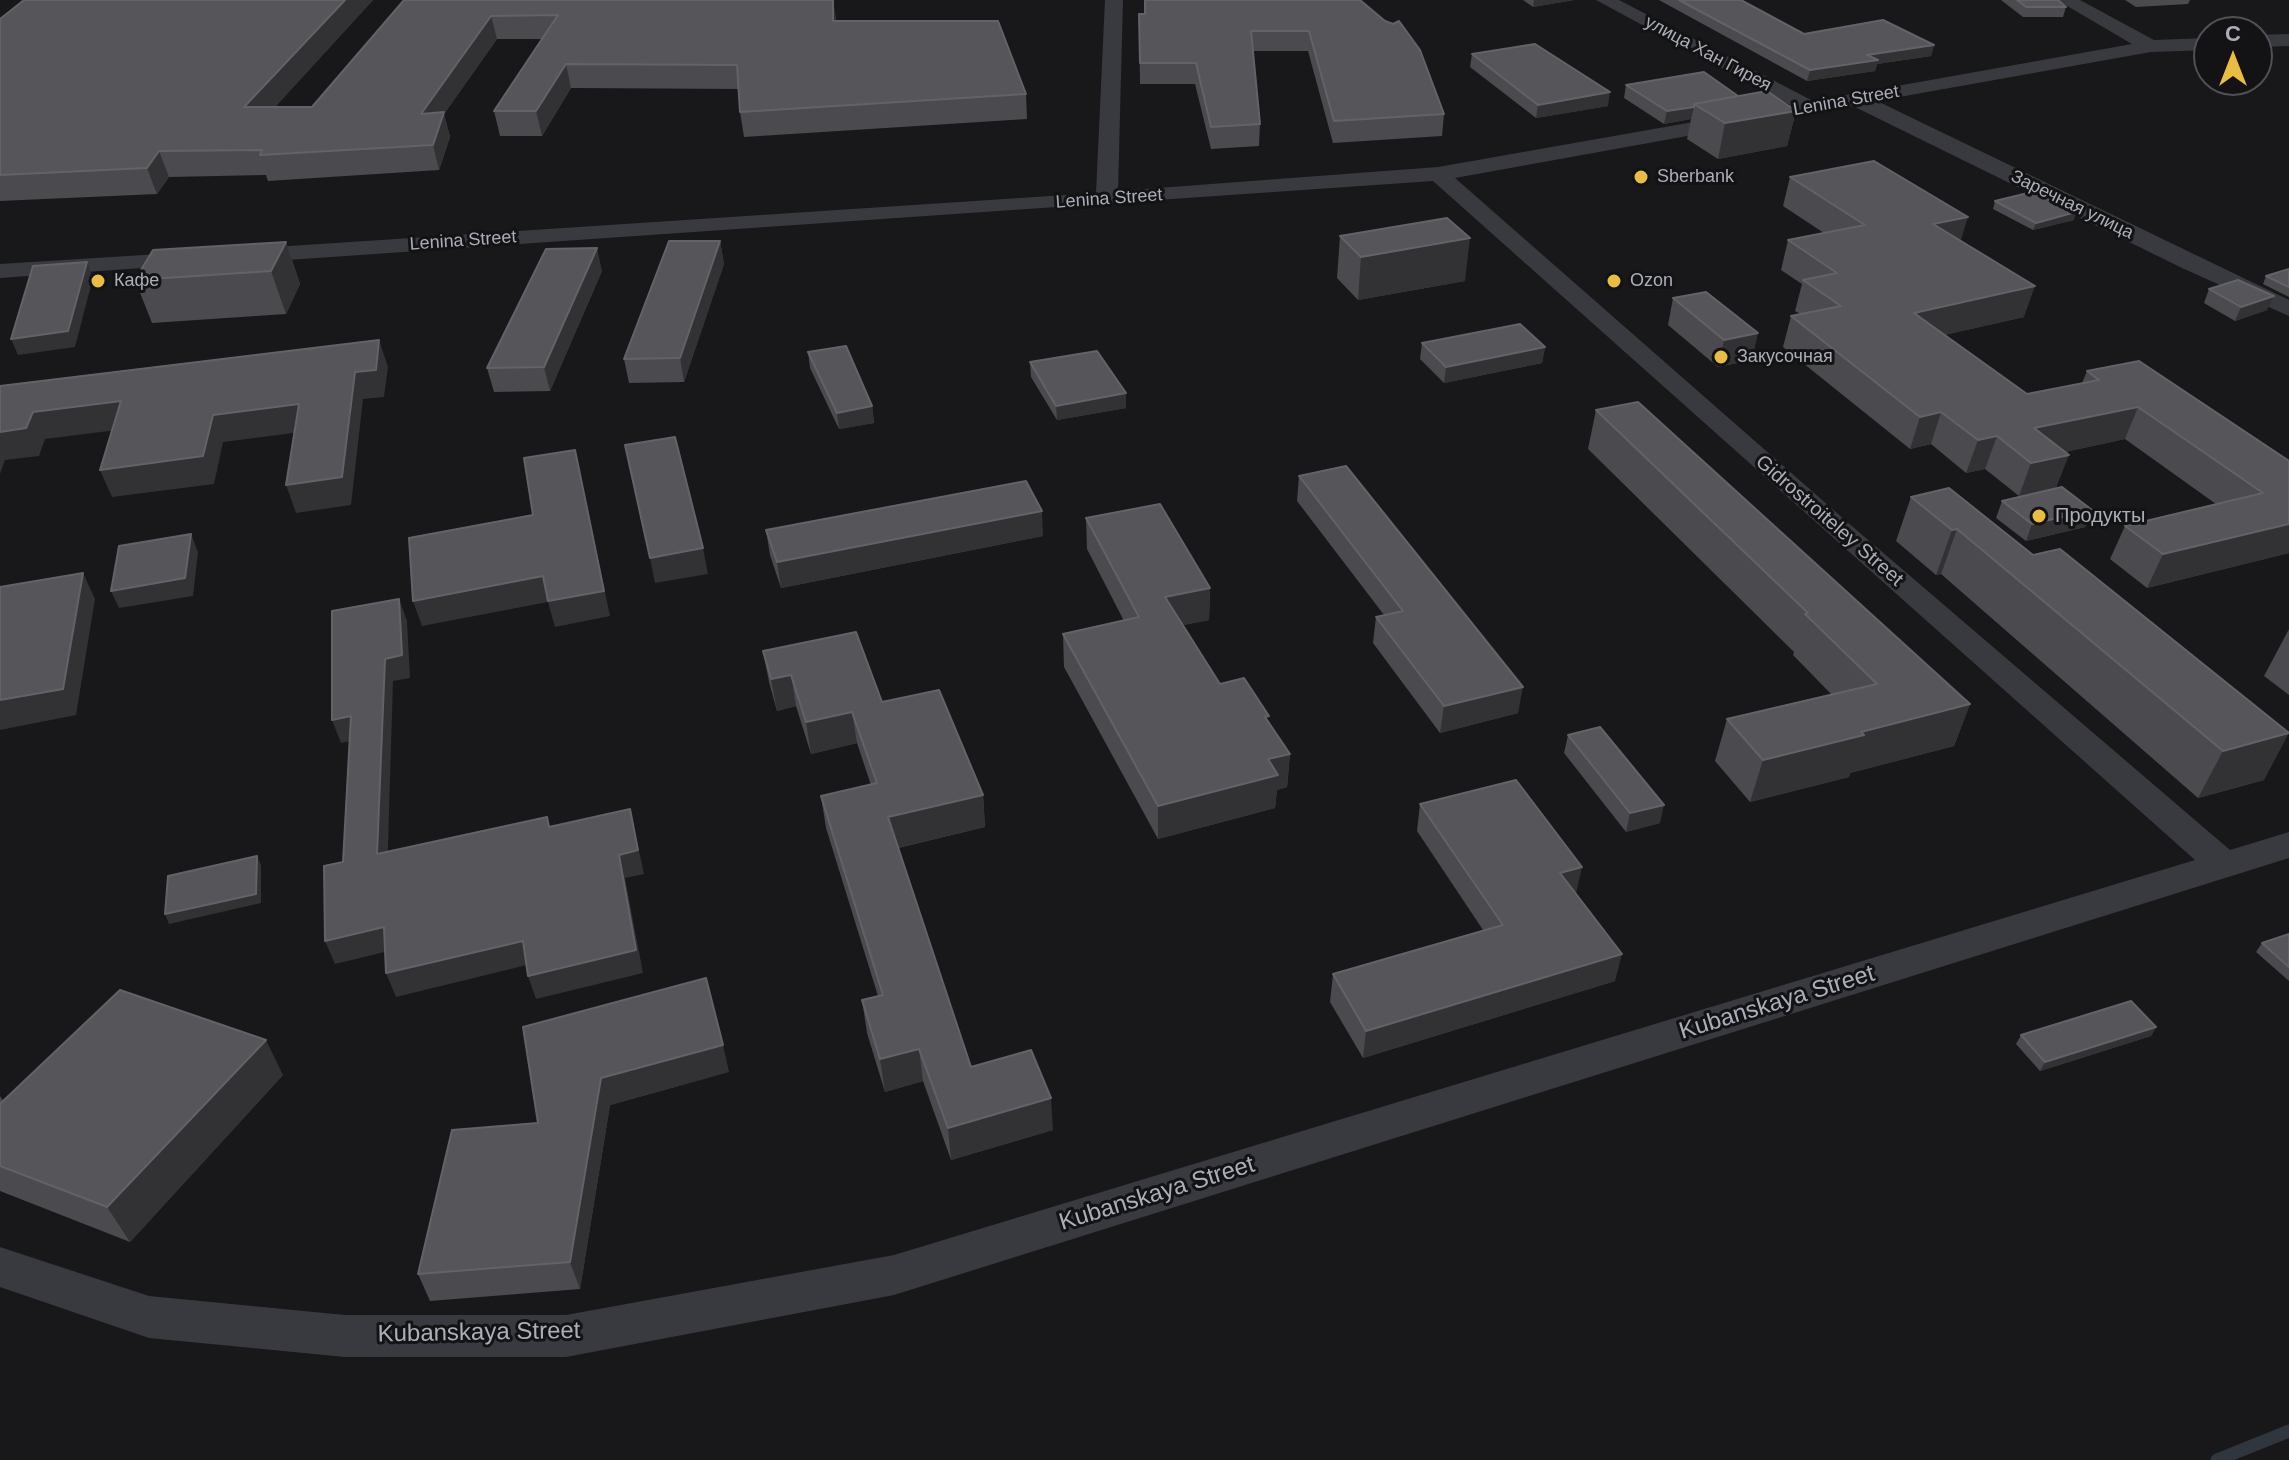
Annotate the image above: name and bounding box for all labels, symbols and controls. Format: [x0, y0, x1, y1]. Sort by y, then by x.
street label: улица Хан Гирея [1641, 12, 1775, 96]
north arrow [2193, 16, 2273, 96]
text: С [2225, 21, 2241, 46]
street label: Lenina Street [1791, 81, 1901, 121]
place label: Sberbank [1657, 166, 1734, 188]
street label: Заречная улица [2007, 166, 2137, 244]
marker: Sberbank [1632, 168, 1650, 186]
street label: Lenina Street [1055, 184, 1163, 214]
street label: Lenina Street [409, 226, 517, 256]
place label: Кафе [114, 270, 159, 292]
place label: Ozon [1630, 270, 1673, 292]
marker: Кафе [89, 272, 107, 290]
marker: Ozon [1605, 272, 1623, 290]
place label: Закусочная [1737, 346, 1833, 368]
marker: Закусочная [1712, 348, 1730, 366]
street label: Gidrostroiteley Street [1750, 450, 1908, 592]
place label: Продукты [2055, 504, 2145, 528]
marker: Продукты [2030, 507, 2048, 525]
street label: Kubanskaya Street [1676, 960, 1878, 1046]
street label: Kubanskaya Street [1056, 1151, 1258, 1237]
street label: Kubanskaya Street [377, 1317, 581, 1349]

